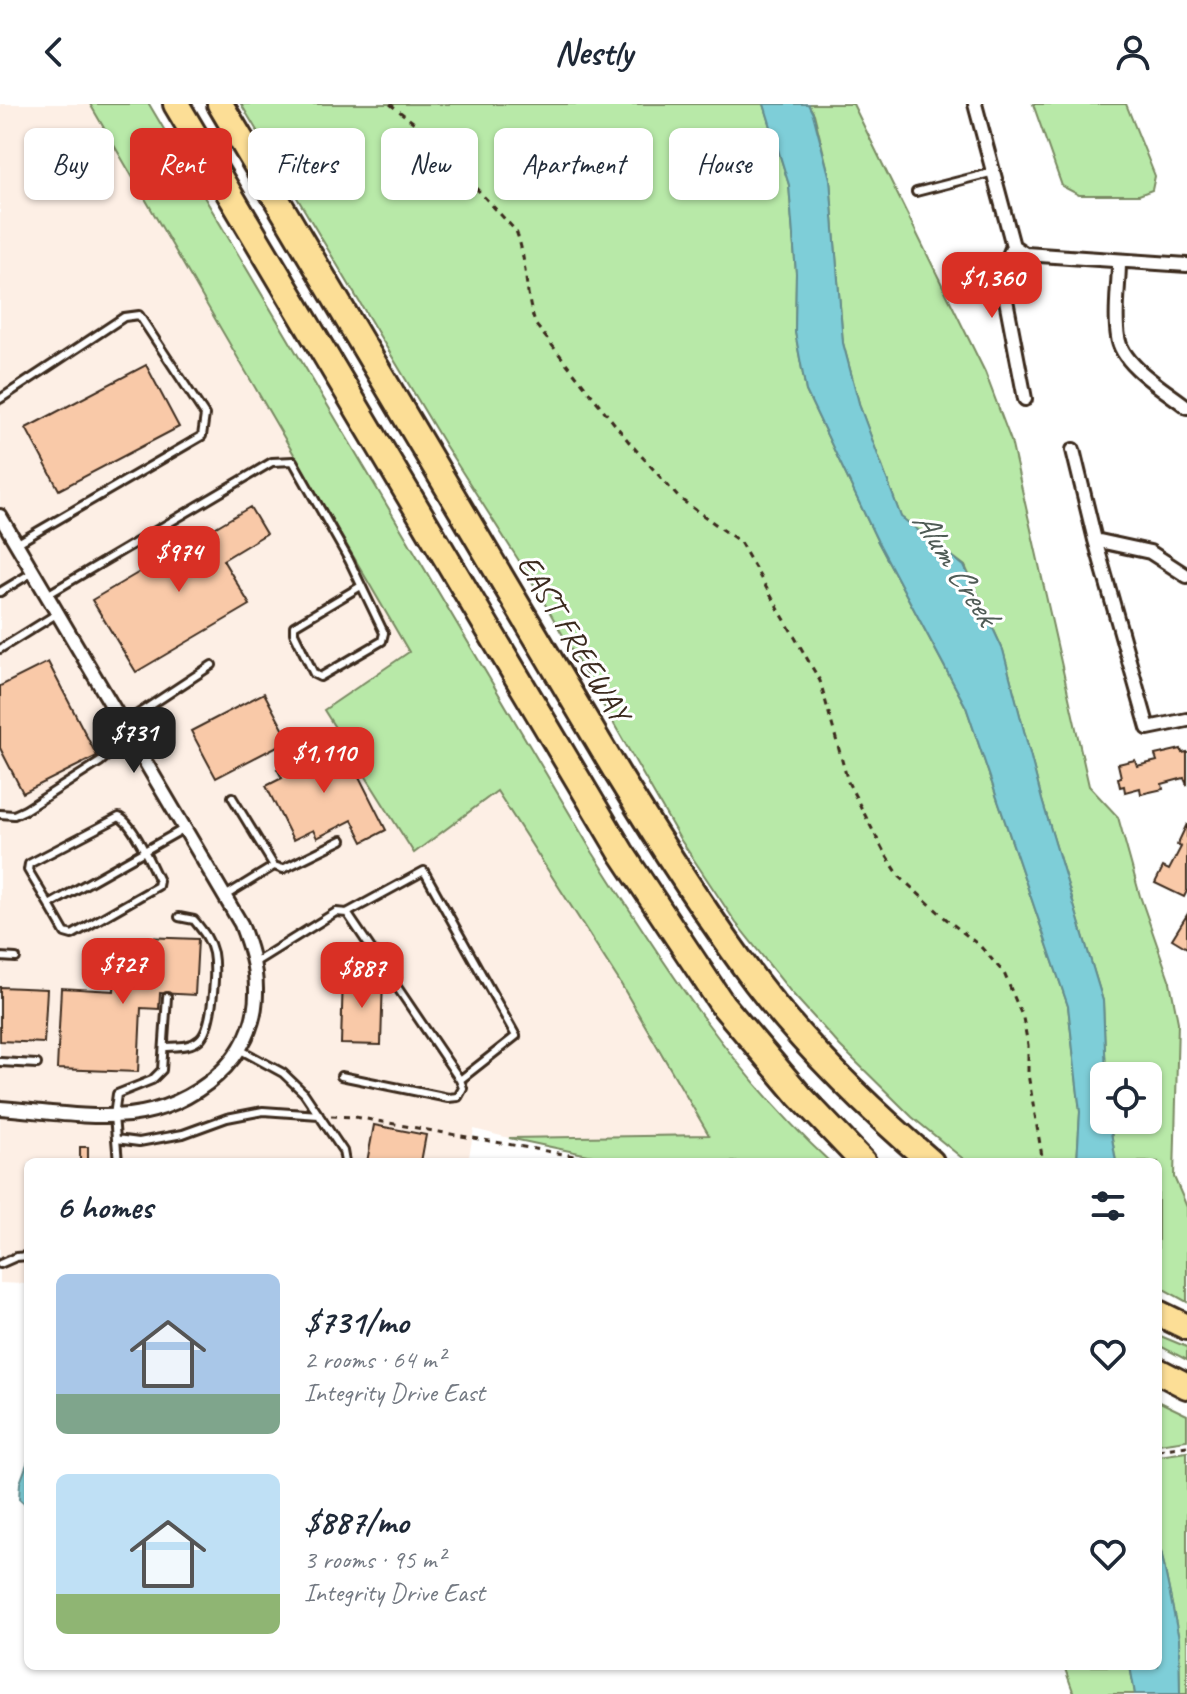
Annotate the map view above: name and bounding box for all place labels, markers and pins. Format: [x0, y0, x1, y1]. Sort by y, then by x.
pin: $1,360 [927, 252, 1057, 320]
pin: $974 [132, 526, 226, 594]
pin: $731 [87, 707, 181, 775]
pin: $1,110 [259, 727, 389, 795]
pin: $727 [76, 938, 170, 1006]
pin: $887 [315, 942, 409, 1010]

